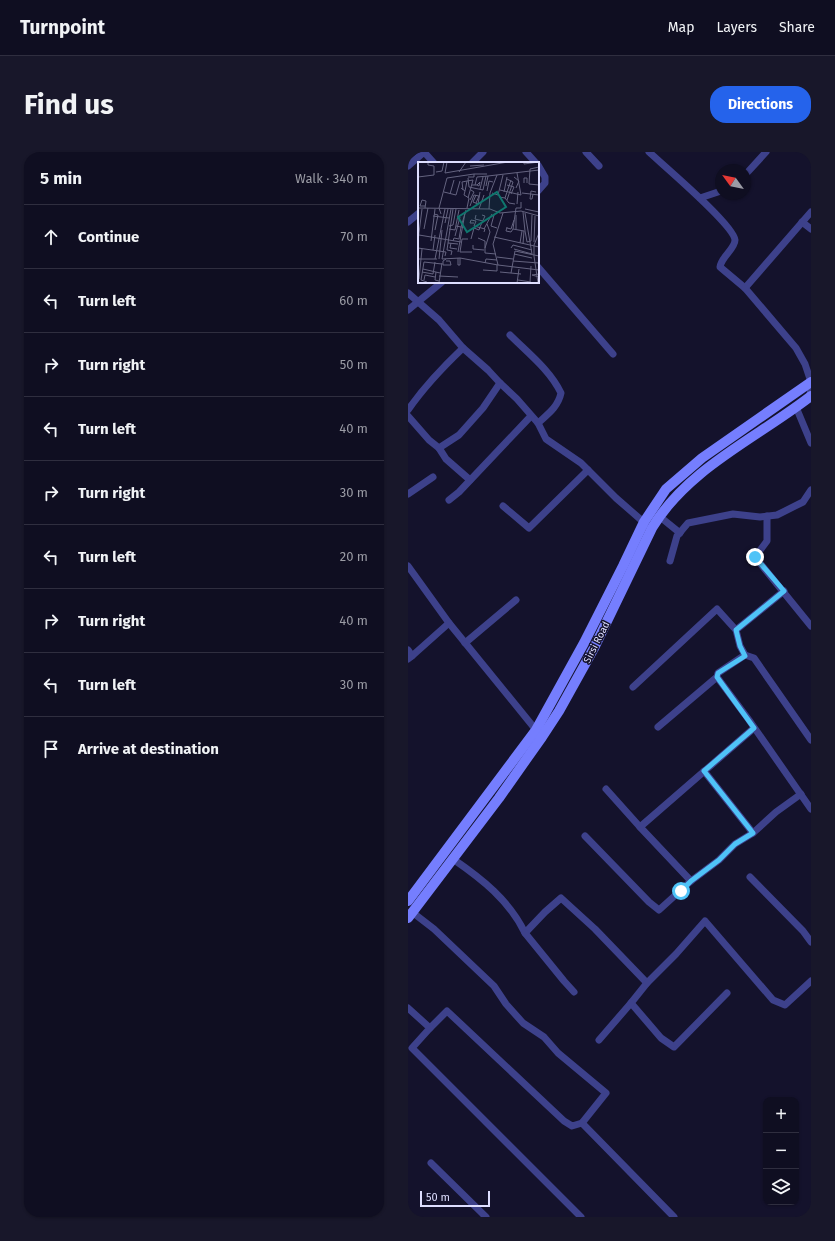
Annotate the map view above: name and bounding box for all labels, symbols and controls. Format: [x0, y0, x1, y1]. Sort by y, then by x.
text: Turnpoint [20, 16, 105, 39]
text: Map [668, 19, 694, 36]
text: Layers [716, 19, 757, 36]
text: Share [779, 19, 815, 36]
button: Directions [710, 86, 811, 123]
text: Find us [24, 88, 114, 121]
inset map [418, 162, 539, 283]
north arrow [715, 164, 751, 200]
text: 5 min [40, 168, 82, 189]
text: Walk · 340 m [295, 171, 368, 186]
icon: ahead [40, 226, 62, 248]
text: Continue [78, 228, 139, 246]
text: 70 m [341, 229, 368, 244]
icon: left [40, 290, 62, 312]
text: Turn left [78, 292, 136, 310]
text: 60 m [339, 293, 368, 308]
icon: right [40, 354, 62, 376]
text: Turn right [78, 356, 145, 374]
text: 50 m [340, 357, 368, 372]
icon: left [40, 418, 62, 440]
text: Turn left [78, 420, 136, 438]
text: 40 m [339, 421, 368, 436]
icon: right [40, 482, 62, 504]
text: Turn right [78, 484, 145, 502]
text: 30 m [340, 485, 368, 500]
icon: left [40, 546, 62, 568]
text: Turn left [78, 548, 136, 566]
route end [746, 548, 764, 566]
text: 20 m [340, 549, 368, 564]
icon: right [40, 610, 62, 632]
text: Turn right [78, 612, 145, 630]
text: 40 m [339, 613, 368, 628]
street label: Sirsi Road [581, 620, 613, 665]
icon: left [40, 674, 62, 696]
text: Turn left [78, 676, 136, 694]
text: 30 m [340, 677, 368, 692]
icon: arrive [40, 738, 62, 760]
text: Arrive at destination [78, 740, 219, 758]
route start [672, 882, 690, 900]
map controls [763, 1097, 799, 1205]
button: + [763, 1097, 799, 1133]
button: − [763, 1133, 799, 1169]
button: layers [763, 1169, 799, 1205]
scale bar [420, 1189, 490, 1208]
text: 50 m [426, 1191, 450, 1204]

